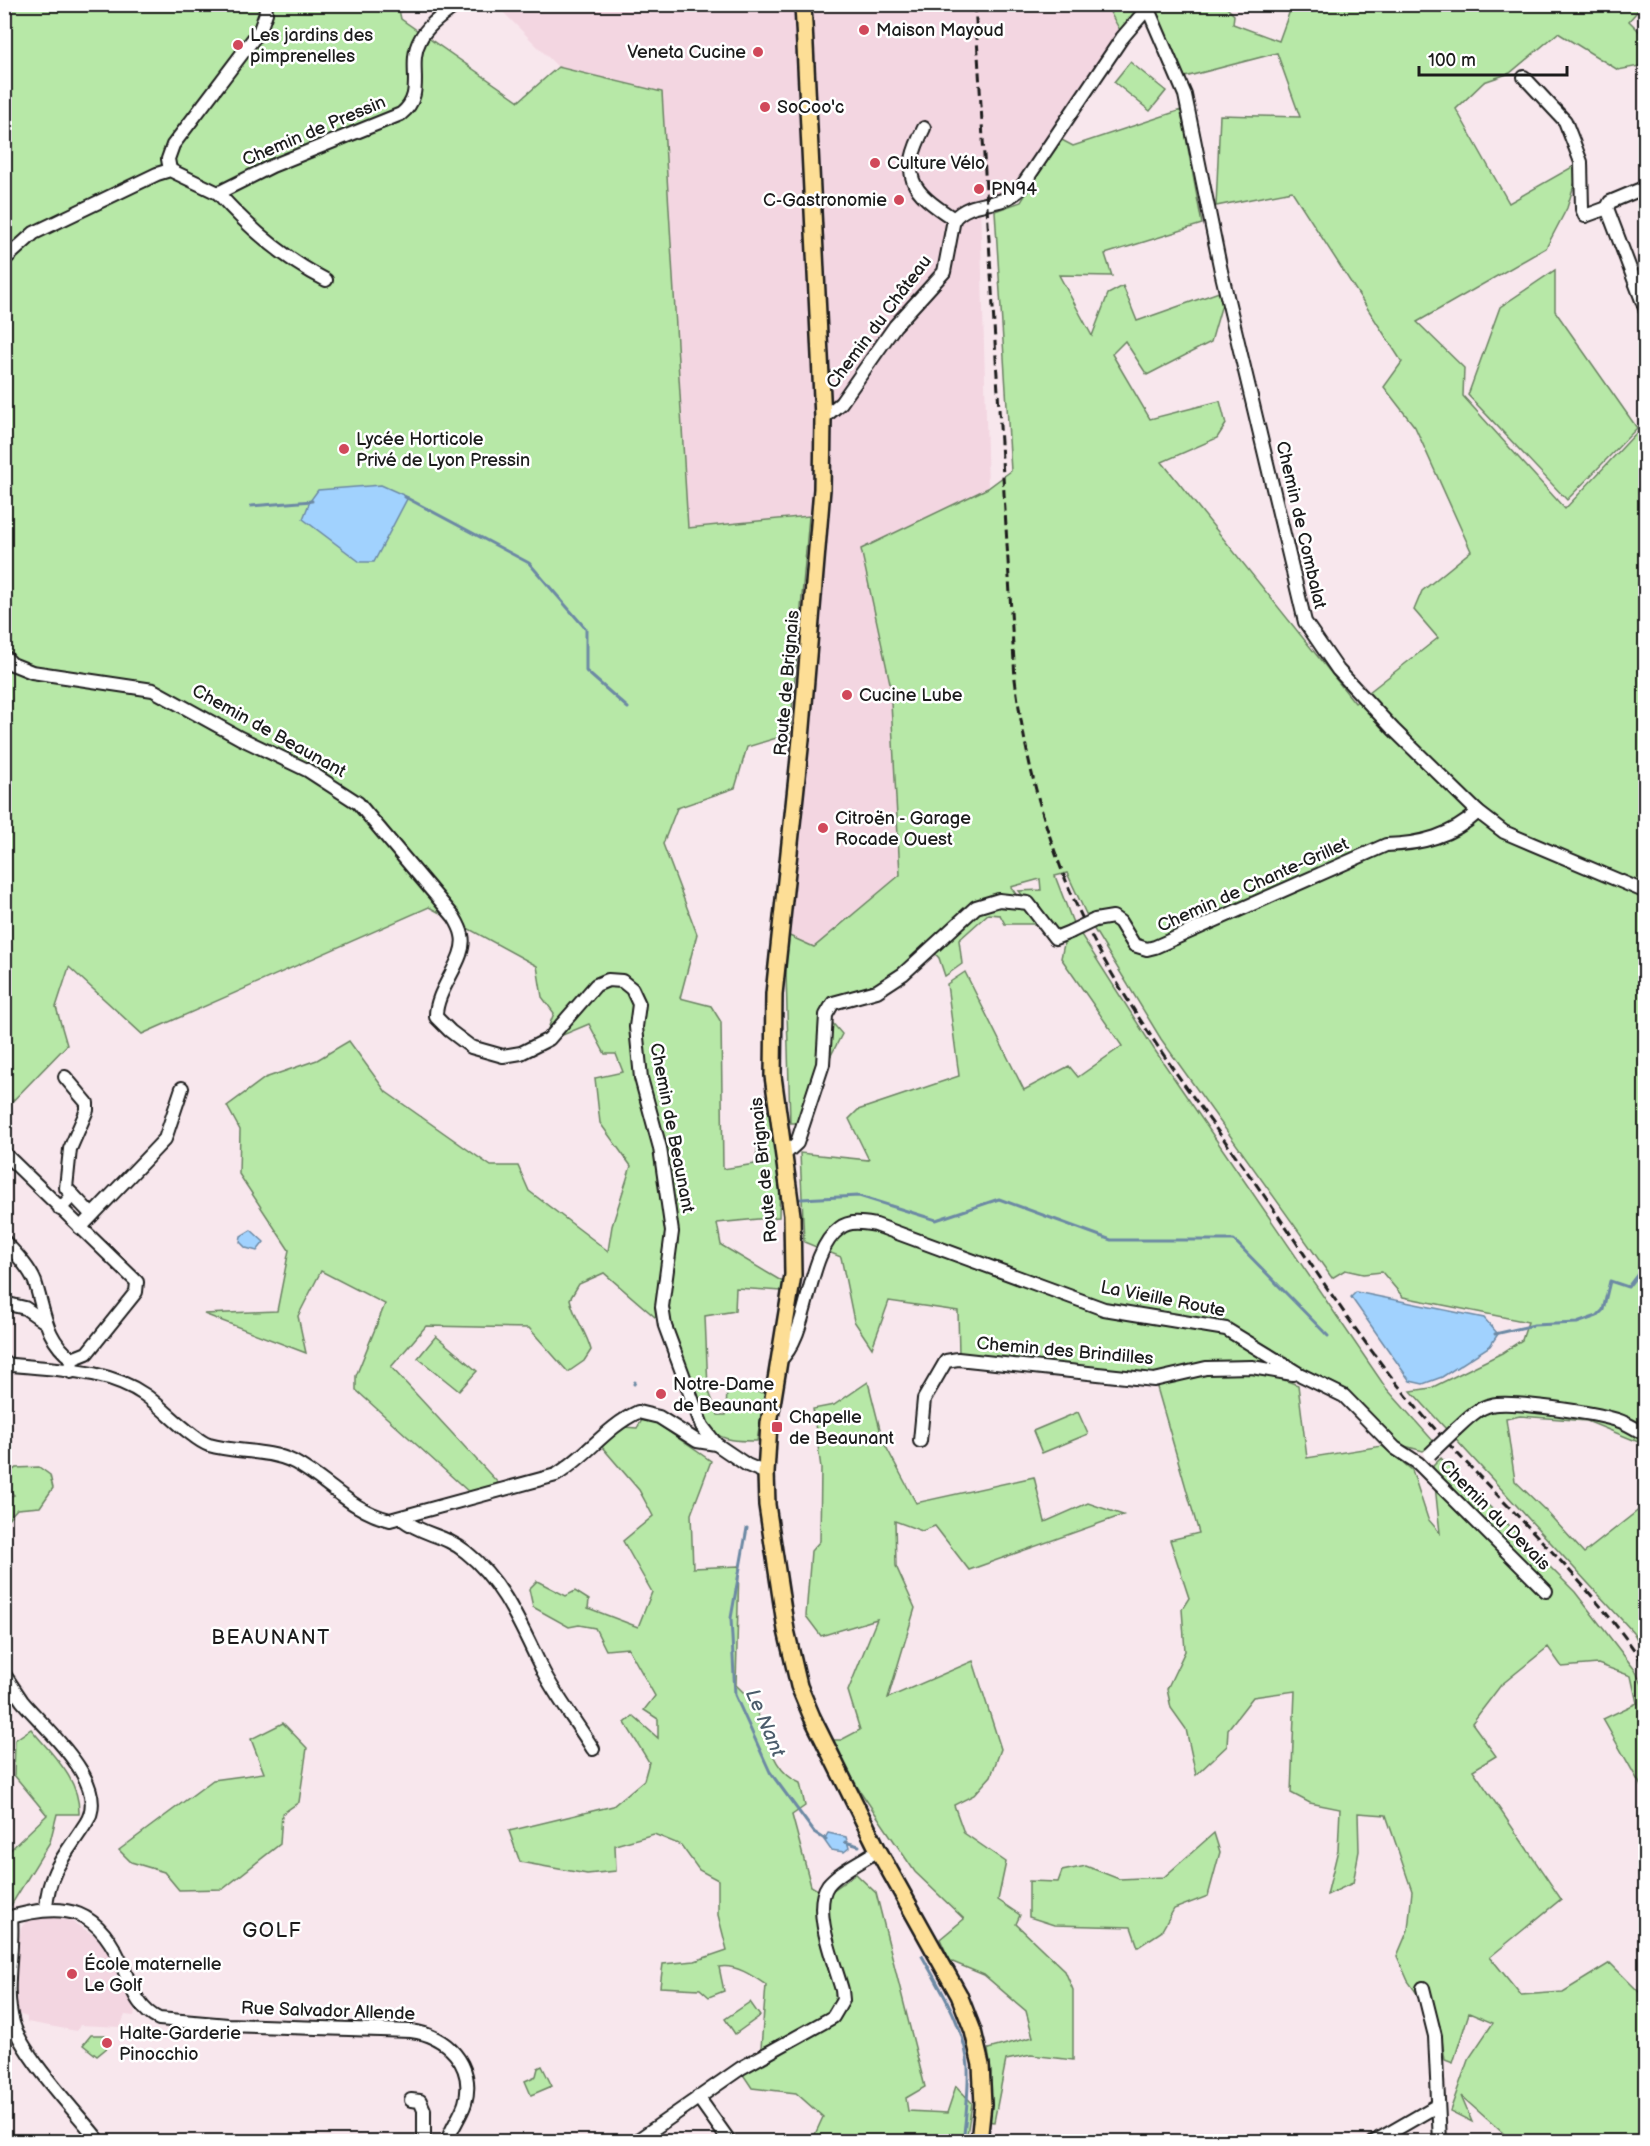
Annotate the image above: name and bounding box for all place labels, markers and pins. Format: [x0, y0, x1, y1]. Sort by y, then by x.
place label: Maison Mayoud [876, 20, 1004, 41]
marker: Maison Mayoud [857, 23, 871, 37]
place label: Les jardins des pimprenelles [250, 25, 373, 67]
marker: Les jardins des pimprenelles [231, 38, 245, 52]
place label: Veneta Cucine [627, 42, 746, 63]
marker: Veneta Cucine [751, 45, 765, 59]
place label: SoCoo'c [777, 97, 844, 118]
marker: SoCoo'c [758, 100, 772, 114]
place label: Culture Vélo [887, 153, 985, 174]
marker: Culture Vélo [868, 156, 882, 170]
place label: PN94 [991, 179, 1037, 200]
marker: PN94 [972, 182, 986, 196]
place label: C-Gastronomie [763, 190, 887, 211]
marker: C-Gastronomie [892, 193, 906, 207]
place label: Lycée Horticole Privé de Lyon Pressin [356, 429, 530, 471]
marker: Lycée Horticole Privé de Lyon Pressin [337, 442, 351, 456]
place label: Cucine Lube [859, 685, 963, 706]
marker: Cucine Lube [840, 688, 854, 702]
place label: Citroën - Garage Rocade Ouest [835, 808, 971, 850]
marker: Citroën - Garage Rocade Ouest [816, 821, 830, 835]
place label: Notre-Dame de Beaunant [673, 1374, 779, 1416]
marker: Notre-Dame de Beaunant [654, 1387, 668, 1401]
place label: Chapelle de Beaunant [789, 1407, 895, 1449]
marker: Chapelle de Beaunant [770, 1420, 784, 1434]
place label: École maternelle Le Golf [84, 1952, 222, 1996]
marker: École maternelle Le Golf [65, 1967, 79, 1981]
place label: Halte-Garderie Pinocchio [119, 2023, 241, 2065]
marker: Halte-Garderie Pinocchio [100, 2036, 114, 2050]

